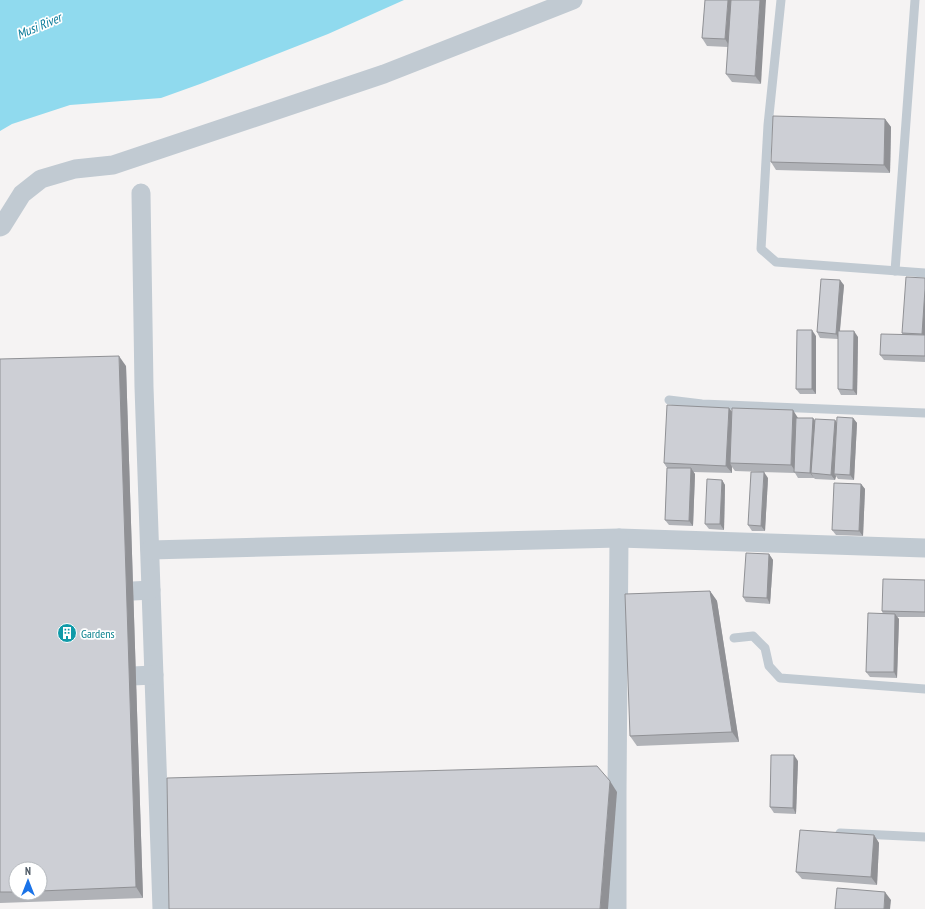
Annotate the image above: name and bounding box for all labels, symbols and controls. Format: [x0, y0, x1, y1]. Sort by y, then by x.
water label: Musi River [14, 8, 66, 43]
building icon: Gardens [56, 622, 78, 644]
place label: Gardens [81, 626, 114, 641]
north arrow [8, 861, 48, 901]
text: N [25, 864, 31, 878]

